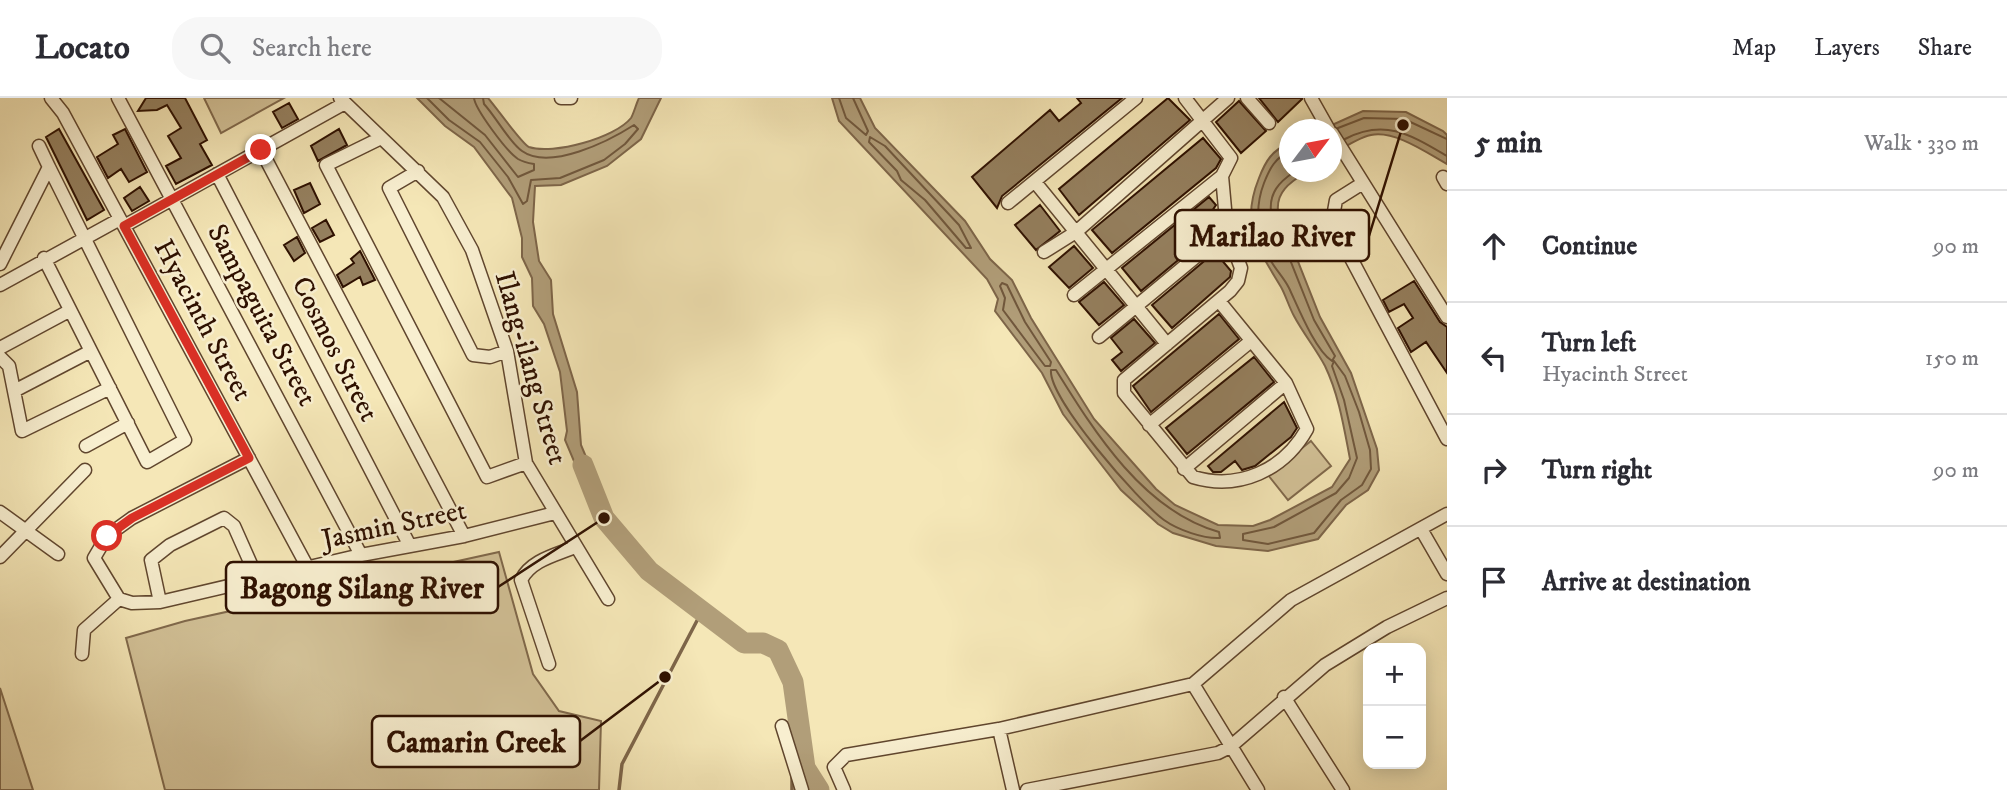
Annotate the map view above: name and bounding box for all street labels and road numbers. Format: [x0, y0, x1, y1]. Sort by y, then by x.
street label: Sampaguita Street [199, 218, 325, 412]
street label: Hyacinth Street [146, 233, 260, 407]
street label: Ilang-ilang Street [487, 267, 575, 469]
street label: Cosmos Street [284, 271, 386, 427]
street label: Jasmin Street [316, 493, 470, 558]

